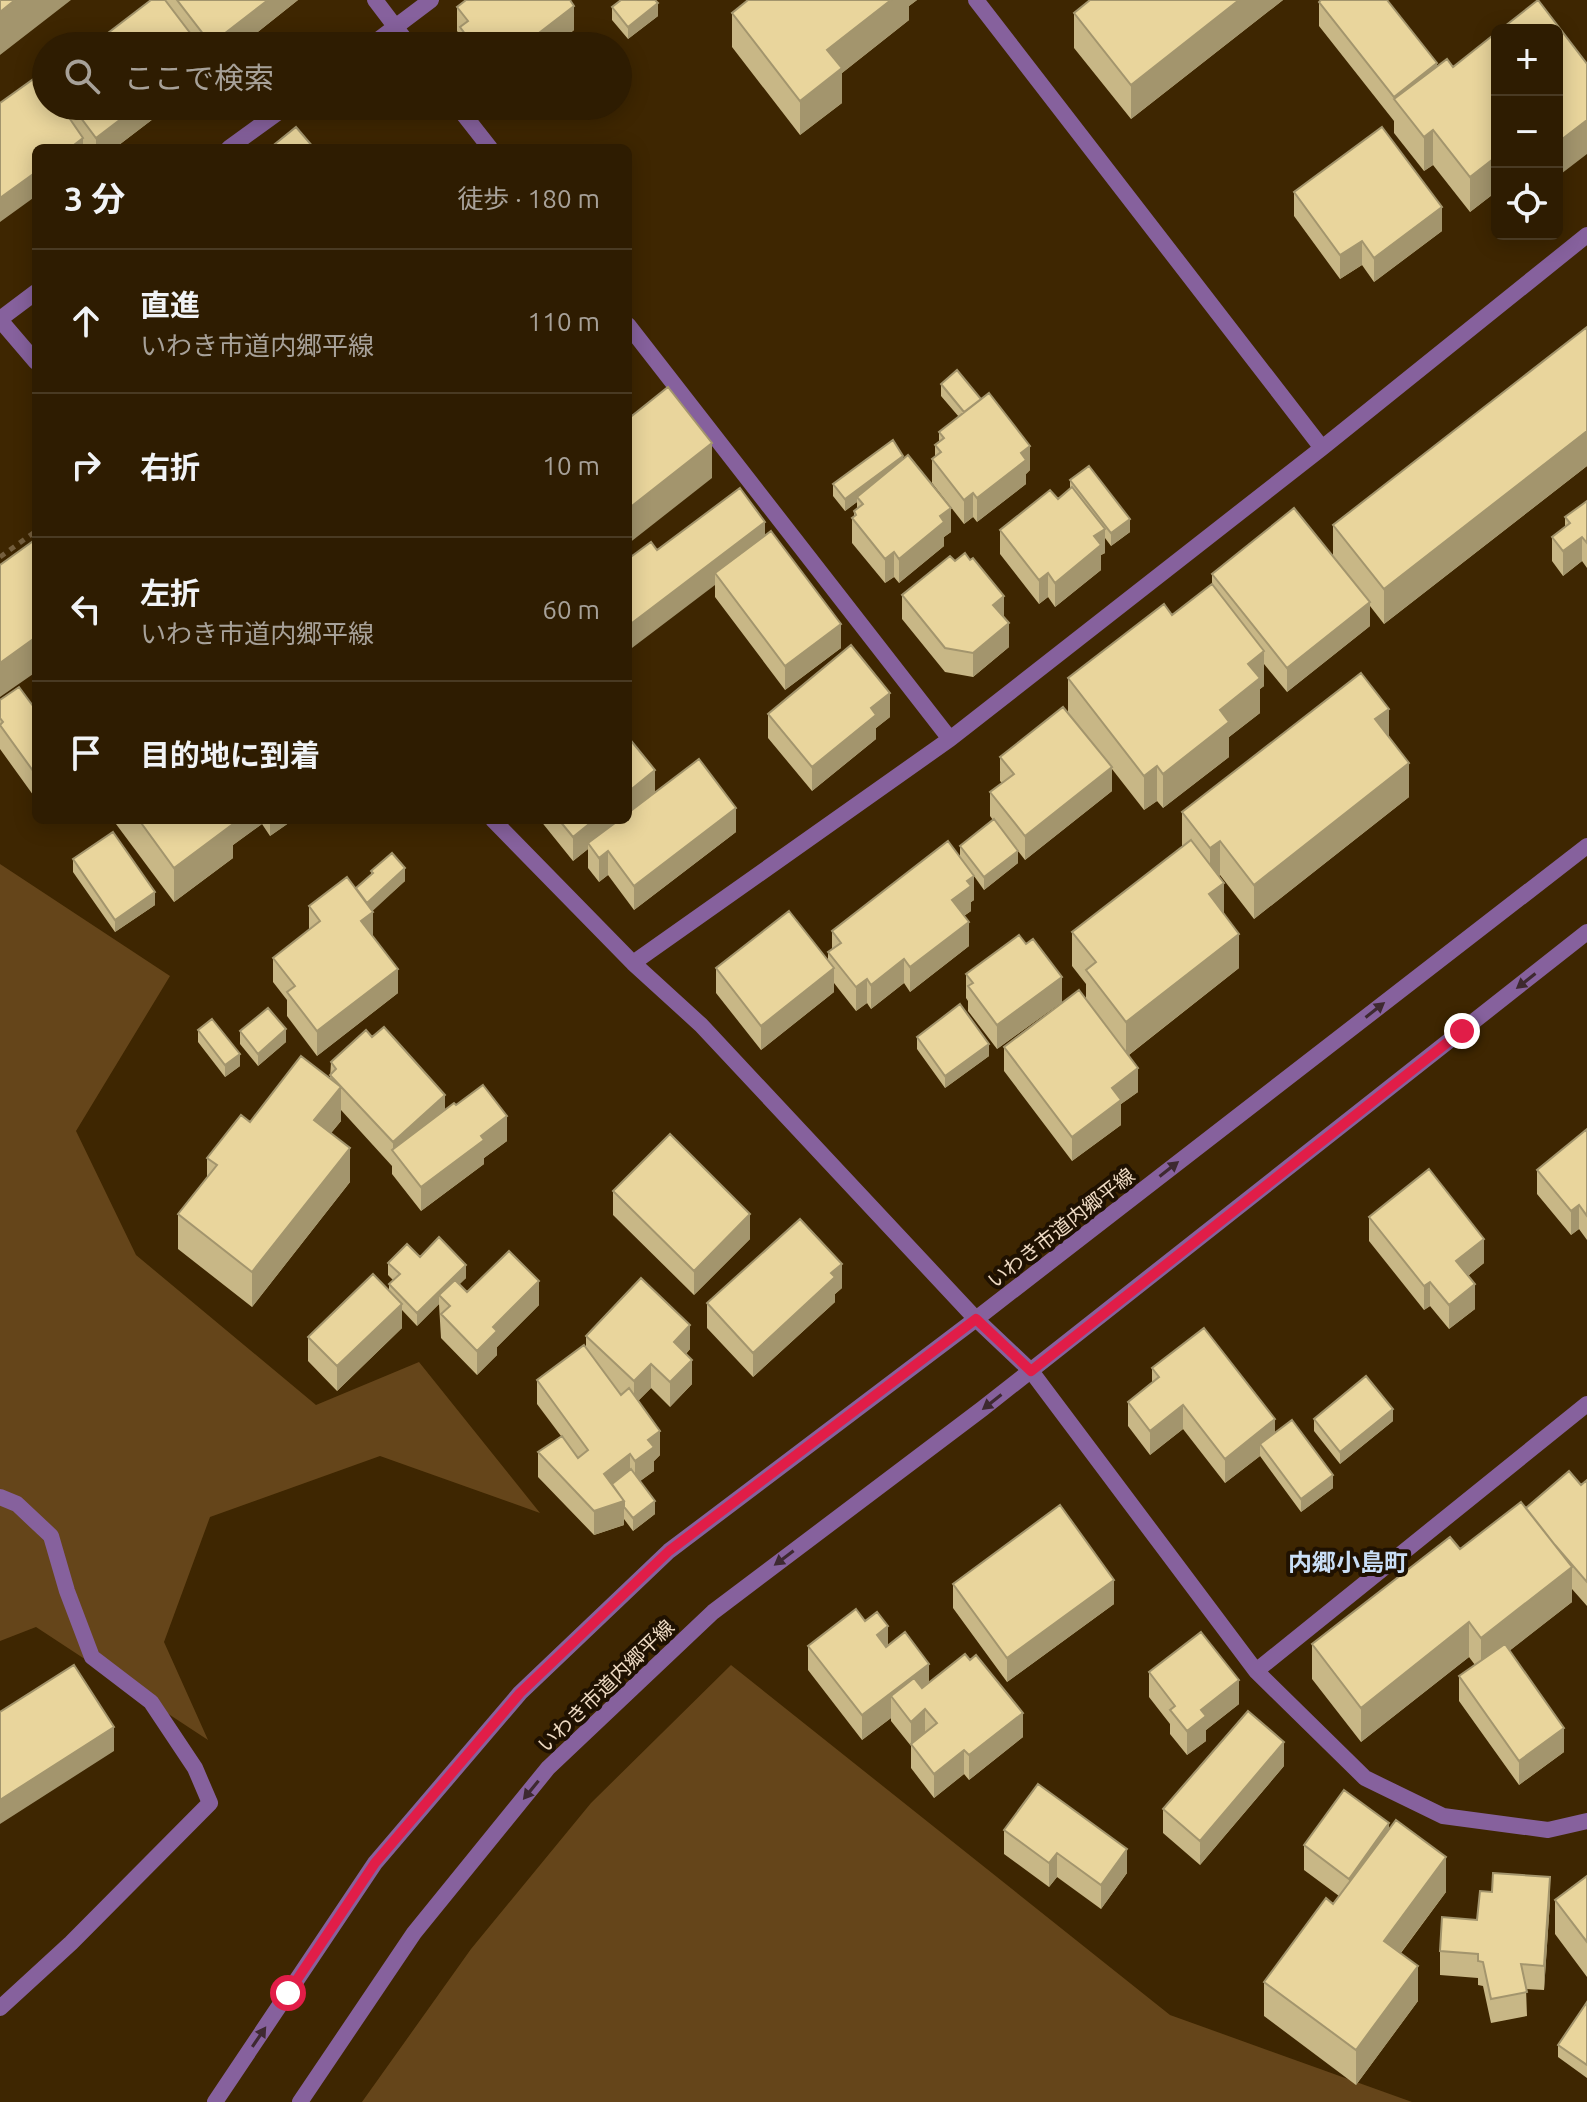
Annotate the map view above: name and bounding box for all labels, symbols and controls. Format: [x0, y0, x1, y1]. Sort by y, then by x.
map controls [1491, 24, 1563, 240]
button: + [1491, 24, 1563, 96]
search box [32, 32, 632, 120]
icon: search [60, 54, 104, 98]
text: ここで検索 [124, 61, 274, 95]
button: − [1491, 96, 1563, 168]
button: locate [1491, 168, 1563, 240]
text: 3 分 [64, 179, 125, 217]
text: 徒歩 · 180 m [457, 184, 600, 213]
text: 直進 [140, 288, 200, 322]
icon: ahead [64, 299, 108, 343]
text: 110 m [528, 307, 600, 336]
text: いわき市道内郷平線 [140, 331, 374, 360]
icon: right [64, 443, 108, 487]
text: 右折 [140, 450, 200, 484]
text: 10 m [542, 451, 600, 480]
text: 左折 [140, 576, 200, 610]
icon: left [64, 587, 108, 631]
text: 60 m [542, 595, 600, 624]
text: いわき市道内郷平線 [140, 619, 374, 648]
icon: arrive [64, 731, 108, 775]
text: 目的地に到着 [140, 738, 320, 772]
one-way arrow [1516, 972, 1536, 988]
one-way arrow [1365, 1003, 1385, 1019]
route end [1444, 1013, 1480, 1049]
one-way arrow [1159, 1162, 1179, 1178]
street label: いわき市道内郷平線 [983, 1163, 1139, 1292]
one-way arrow [982, 1393, 1002, 1409]
district label: 内郷小島町 [1288, 1549, 1408, 1576]
one-way arrow [774, 1550, 794, 1566]
street label: いわき市道内郷平線 [533, 1615, 678, 1756]
one-way arrow [523, 1780, 540, 1800]
route start [270, 1975, 306, 2011]
one-way arrow [251, 2027, 266, 2048]

